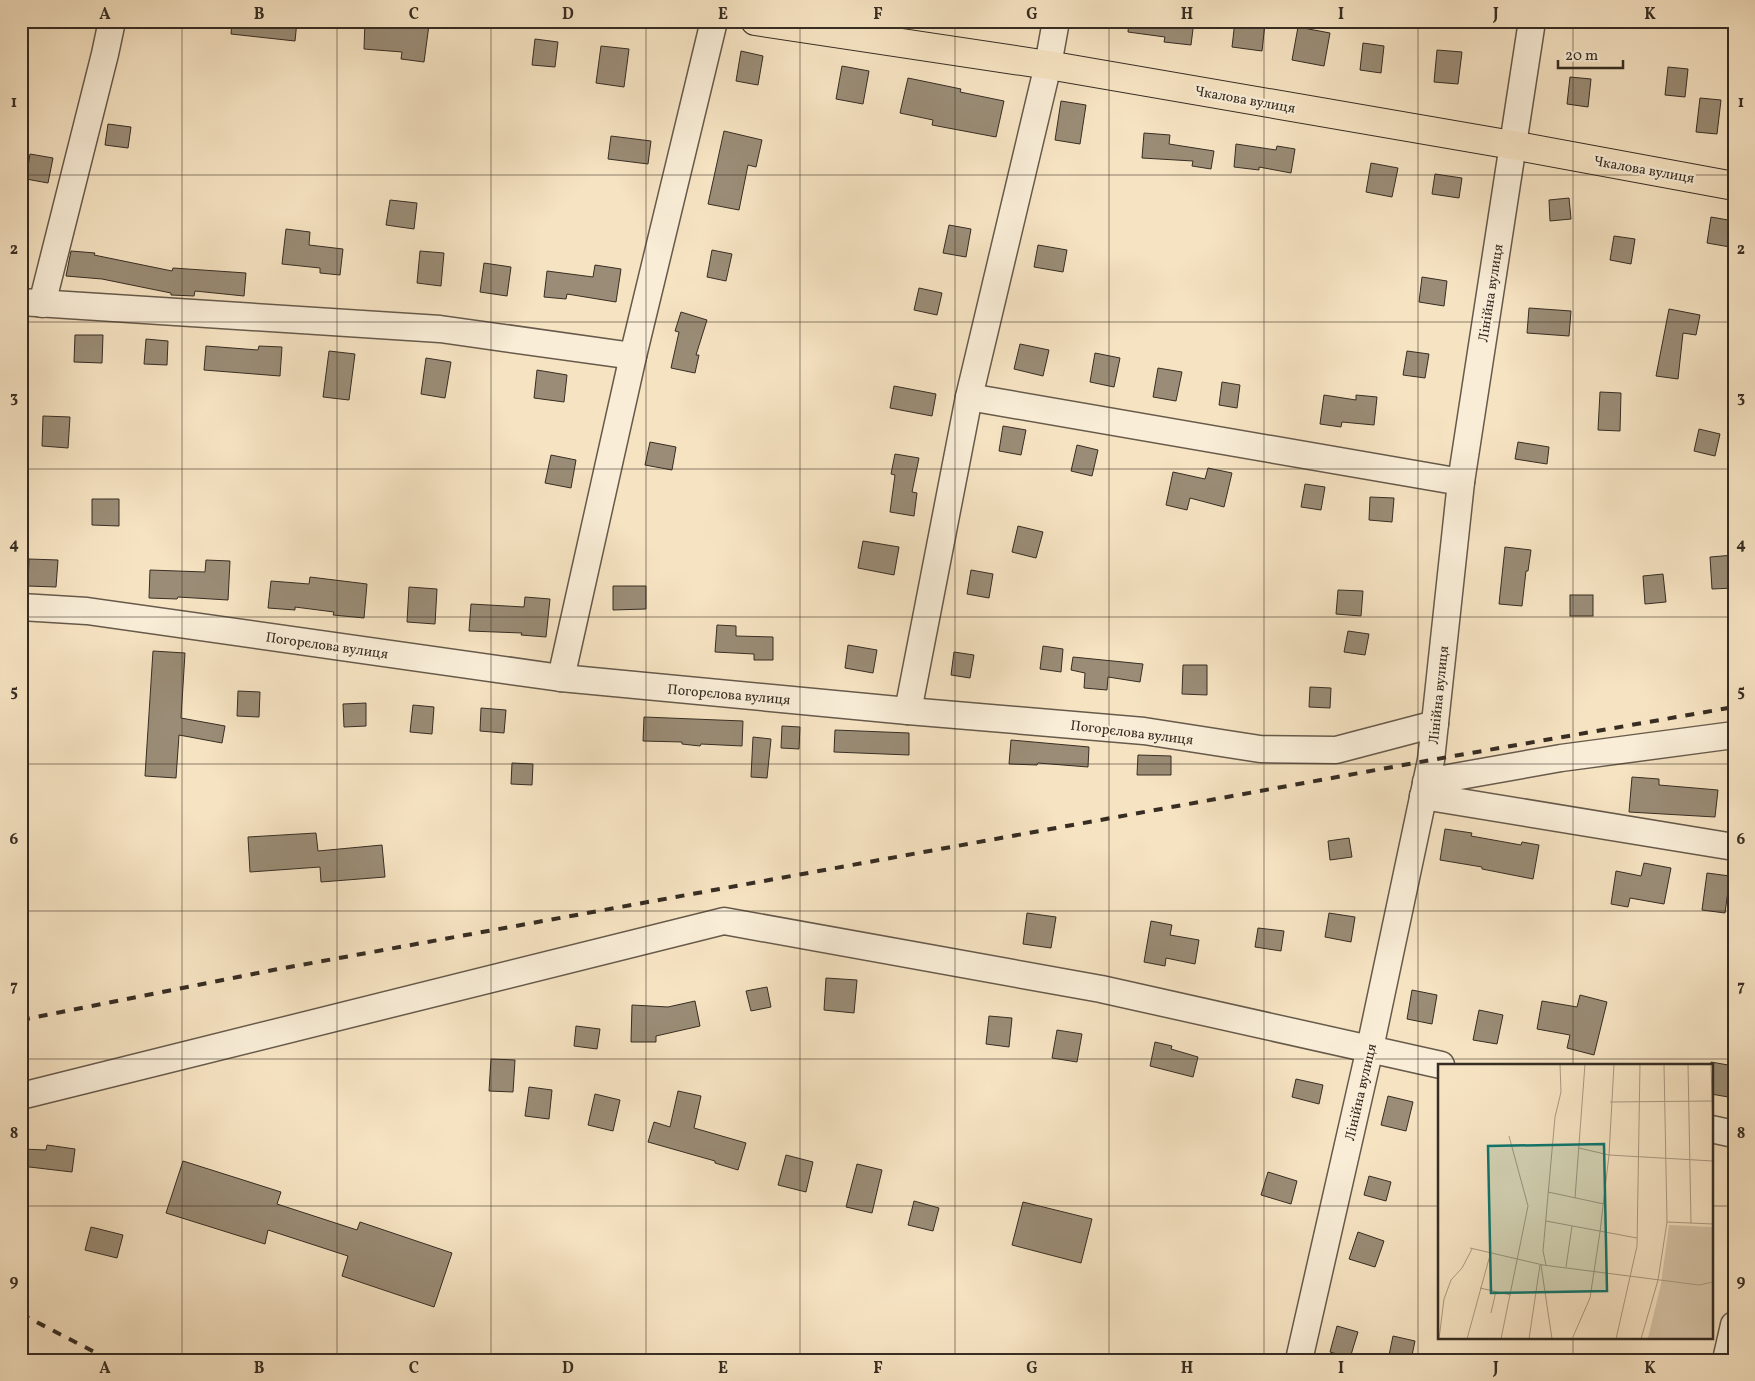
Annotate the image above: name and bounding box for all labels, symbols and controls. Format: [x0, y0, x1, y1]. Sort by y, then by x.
text: A [99, 4, 111, 26]
text: B [254, 4, 265, 26]
text: C [409, 4, 419, 26]
text: D [562, 4, 574, 26]
text: E [718, 4, 728, 26]
text: F [873, 4, 883, 26]
text: G [1026, 4, 1038, 26]
text: H [1181, 4, 1193, 26]
text: I [1338, 4, 1344, 26]
text: J [1492, 4, 1499, 26]
text: K [1644, 4, 1656, 26]
scale bar [1558, 38, 1622, 70]
text: 20 m [1565, 46, 1598, 67]
street label: Чкалова вулиця [1193, 82, 1297, 119]
text: 1 [11, 92, 17, 114]
text: 1 [1738, 92, 1744, 114]
street label: Чкалова вулиця [1592, 152, 1696, 189]
text: 2 [10, 239, 18, 261]
text: 2 [1737, 239, 1745, 261]
street label: Лінійна вулиця [1474, 243, 1509, 344]
text: 3 [10, 387, 18, 409]
text: 3 [1737, 387, 1745, 409]
text: 4 [9, 534, 19, 556]
text: 4 [1736, 534, 1746, 556]
street label: Погорєлова вулиця [264, 628, 389, 664]
street label: Лінійна вулиця [1425, 645, 1454, 745]
text: 5 [10, 681, 18, 703]
street label: Погорєлова вулиця [667, 681, 791, 710]
text: 5 [1737, 681, 1745, 703]
street label: Погорєлова вулиця [1069, 717, 1194, 750]
text: 6 [10, 829, 19, 851]
text: 6 [1737, 829, 1746, 851]
text: 7 [10, 976, 18, 998]
text: 7 [1737, 976, 1745, 998]
street label: Лінійна вулиця [1341, 1042, 1382, 1143]
inset map [1438, 1064, 1712, 1338]
text: 8 [10, 1123, 18, 1145]
text: 8 [1737, 1123, 1745, 1145]
text: 9 [10, 1271, 19, 1293]
text: 9 [1737, 1271, 1746, 1293]
text: A [99, 1358, 111, 1380]
text: B [254, 1358, 265, 1380]
text: C [409, 1358, 419, 1380]
text: D [562, 1358, 574, 1380]
text: E [718, 1358, 728, 1380]
text: F [873, 1358, 883, 1380]
text: G [1026, 1358, 1038, 1380]
text: H [1181, 1358, 1193, 1380]
text: I [1338, 1358, 1344, 1380]
text: J [1492, 1358, 1499, 1380]
text: K [1644, 1358, 1656, 1380]

